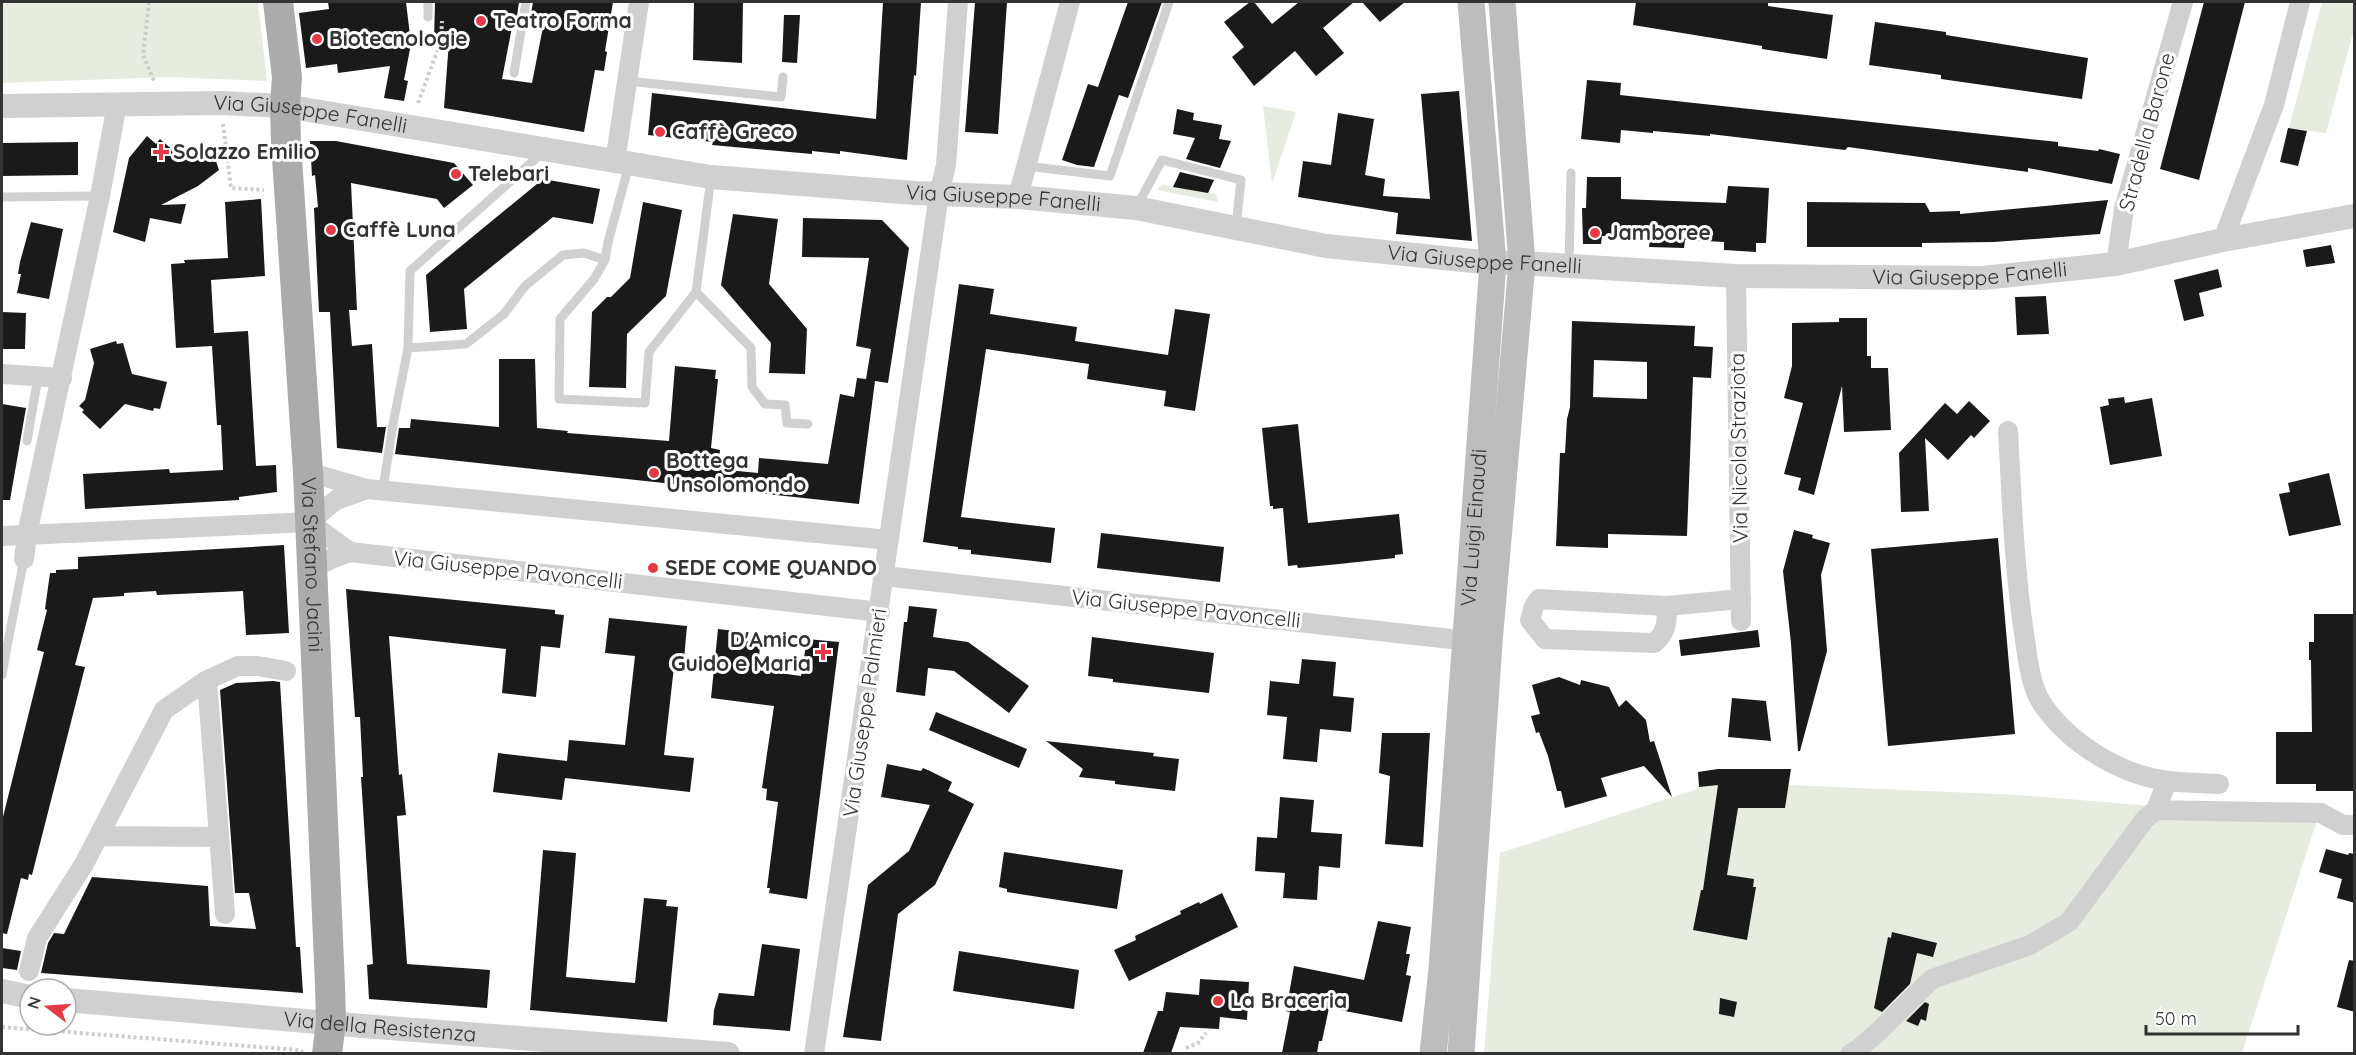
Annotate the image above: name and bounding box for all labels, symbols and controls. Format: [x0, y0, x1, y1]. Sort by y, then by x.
place label: Teatro Forma [493, 7, 632, 33]
marker: Teatro Forma [474, 14, 488, 28]
place label: Biotecnologie [329, 25, 468, 51]
marker: Biotecnologie [310, 32, 324, 46]
street label: Stradella Barone [2112, 50, 2180, 214]
street label: Via Giuseppe Fanelli [213, 89, 409, 138]
place label: Caffè Greco [672, 118, 795, 144]
marker: Caffè Greco [653, 125, 667, 139]
place label: Solazzo Emilio [173, 138, 317, 164]
marker: Solazzo Emilio [154, 145, 168, 159]
place label: Telebari [468, 160, 549, 186]
marker: Telebari [449, 167, 463, 181]
street label: Via Giuseppe Fanelli [905, 178, 1102, 217]
place label: Caffè Luna [343, 216, 456, 242]
place label: Jamboree [1607, 219, 1711, 245]
marker: Caffè Luna [324, 223, 338, 237]
marker: Jamboree [1588, 226, 1602, 240]
street label: Via Giuseppe Fanelli [1386, 238, 1583, 279]
street label: Via Giuseppe Fanelli [1872, 255, 2068, 290]
street label: Via Nicola Straziota [1723, 353, 1753, 543]
place label: Bottega Unsolomondo [666, 447, 806, 497]
street label: Via Luigi Einaudi [1454, 448, 1492, 607]
marker: Bottega Unsolomondo [647, 466, 661, 480]
street label: Via Stefano Jacini [296, 476, 330, 653]
street label: Via Giuseppe Pavoncelli [392, 544, 624, 594]
place label: SEDE COME QUANDO [665, 554, 877, 580]
marker: SEDE COME QUANDO [646, 561, 660, 575]
street label: Via Giuseppe Pavoncelli [1070, 583, 1302, 633]
street label: Via Giuseppe Palmieri [836, 607, 892, 819]
place label: D'Amico Guido e Maria [671, 626, 811, 676]
marker: D'Amico Guido e Maria [816, 645, 830, 659]
north arrow [18, 977, 78, 1037]
place label: La Braceria [1230, 987, 1347, 1013]
text: N [22, 994, 45, 1011]
marker: La Braceria [1211, 994, 1225, 1008]
scale bar [2146, 998, 2298, 1036]
street label: Via della Resistenza [282, 1005, 477, 1047]
text: 50 m [2155, 1007, 2197, 1030]

